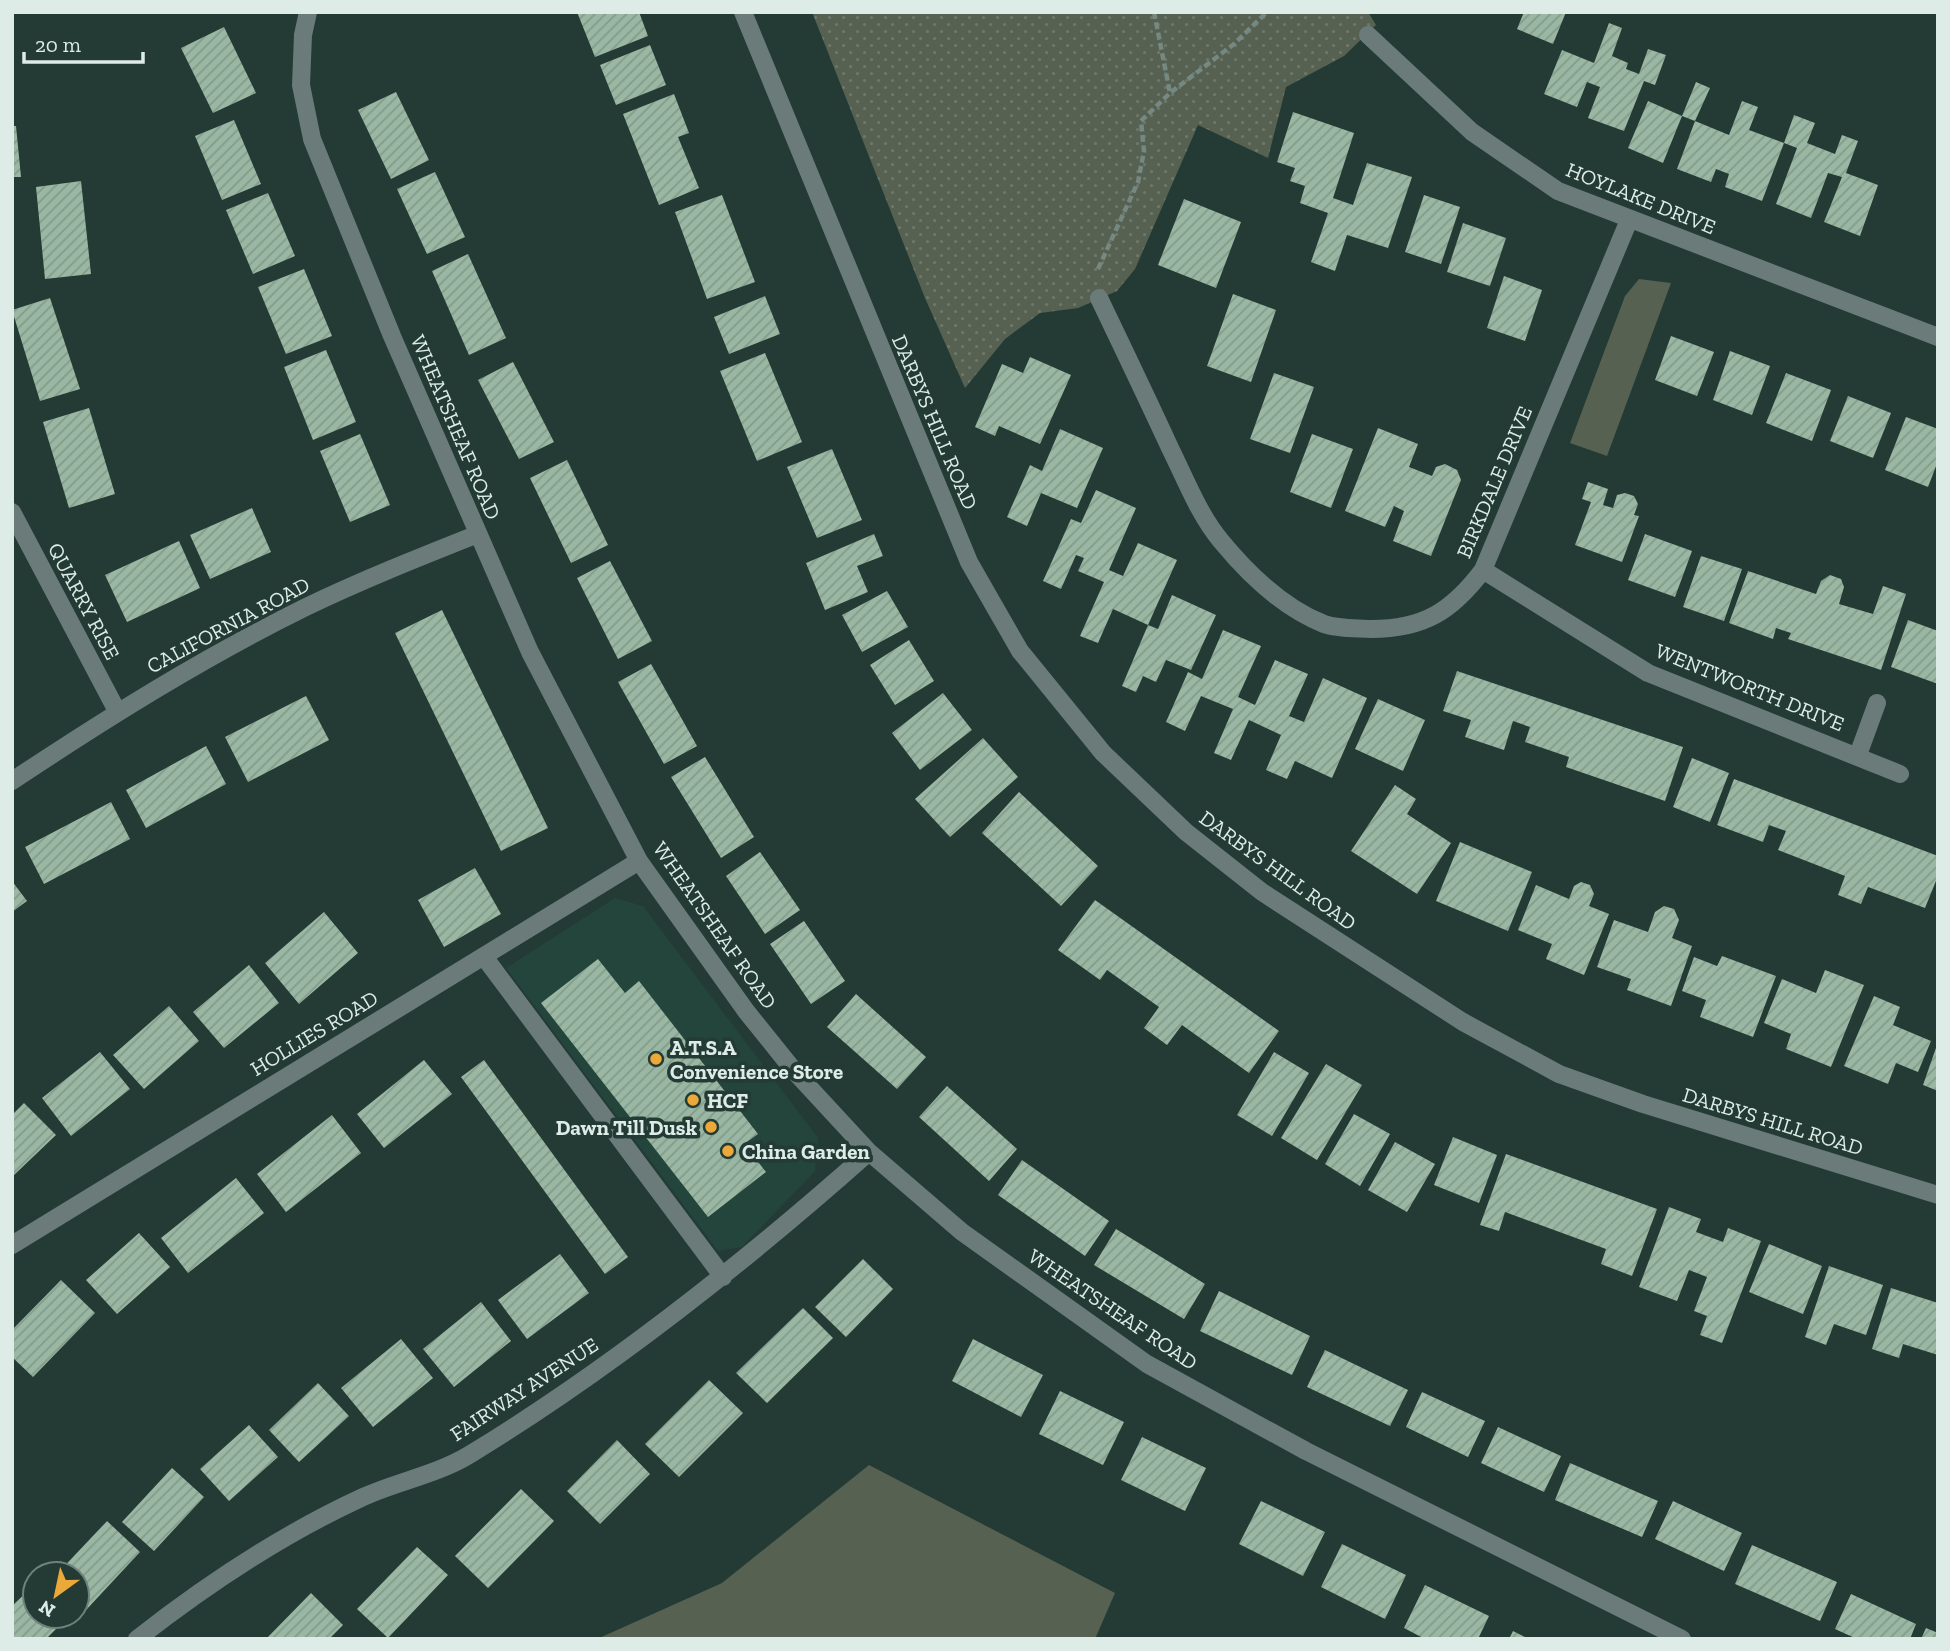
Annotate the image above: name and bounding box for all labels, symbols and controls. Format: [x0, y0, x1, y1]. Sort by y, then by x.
scale bar [24, 21, 144, 65]
text: 20 m [35, 32, 81, 57]
street label: HOYLAKE DRIVE [1563, 157, 1719, 239]
street label: WHEATSHEAF ROAD [406, 331, 506, 523]
street label: DARBYS HILL ROAD [887, 331, 983, 513]
street label: BIRKDALE DRIVE [1451, 402, 1537, 562]
street label: QUARRY RISE [43, 538, 125, 664]
street label: CALIFORNIA ROAD [142, 571, 314, 679]
street label: WENTWORTH DRIVE [1652, 638, 1848, 736]
street label: DARBYS HILL ROAD [1195, 805, 1361, 935]
street label: WHEATSHEAF ROAD [648, 837, 782, 1013]
street label: HOLLIES ROAD [246, 985, 382, 1081]
place label: A.T.S.A Convenience Store [670, 1035, 843, 1084]
marker: A.T.S.A Convenience Store [648, 1051, 664, 1067]
street label: DARBYS HILL ROAD [1680, 1082, 1866, 1160]
place label: HCF [707, 1088, 748, 1113]
marker: HCF [685, 1092, 701, 1108]
place label: Dawn Till Dusk [556, 1115, 697, 1140]
marker: Dawn Till Dusk [703, 1119, 719, 1135]
place label: China Garden [742, 1139, 870, 1164]
marker: China Garden [720, 1143, 736, 1159]
street label: WHEATSHEAF ROAD [1024, 1243, 1202, 1375]
street label: FAIRWAY AVENUE [445, 1332, 603, 1446]
north arrow [21, 1560, 91, 1630]
text: N [35, 1595, 59, 1622]

